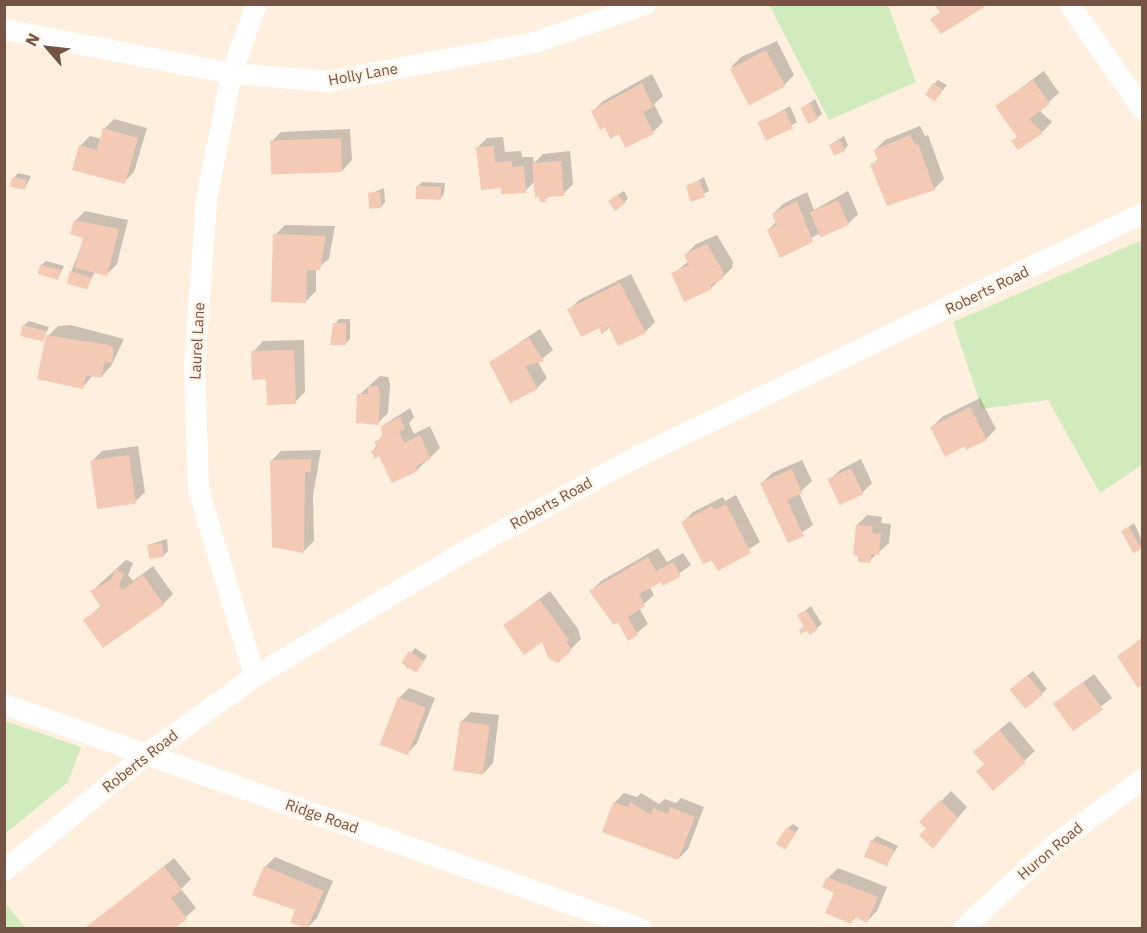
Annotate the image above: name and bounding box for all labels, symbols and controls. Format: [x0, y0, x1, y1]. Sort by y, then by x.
north arrow [18, 18, 78, 78]
text: N [21, 30, 44, 49]
street label: Holly Lane [327, 59, 399, 89]
street label: Roberts Road [942, 262, 1032, 318]
street label: Laurel Lane [186, 302, 208, 380]
street label: Roberts Road [507, 473, 595, 533]
street label: Roberts Road [99, 726, 181, 796]
street label: Ridge Road [283, 795, 361, 837]
street label: Huron Road [1014, 819, 1086, 883]

